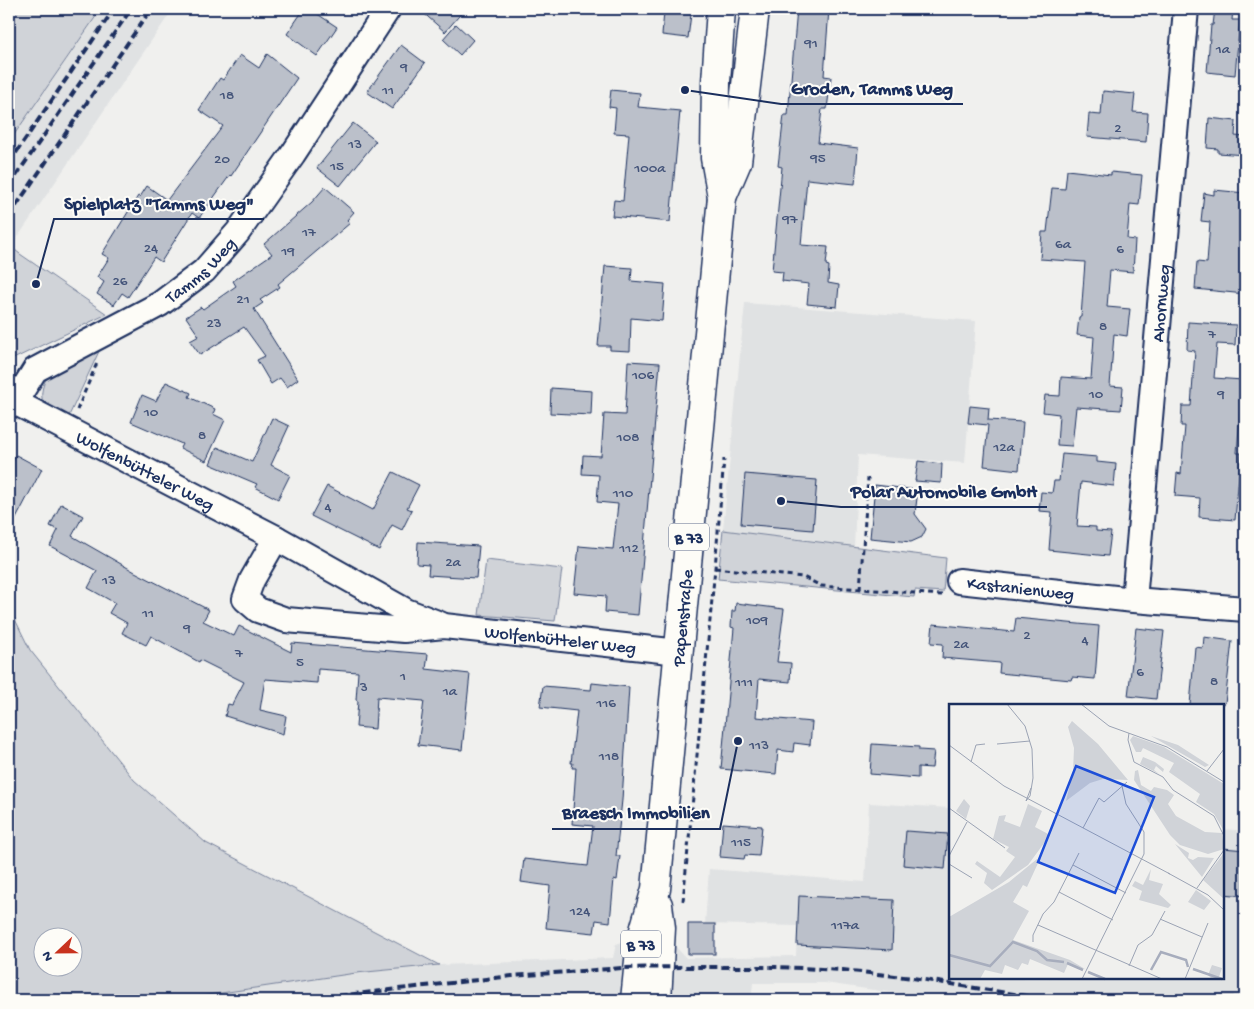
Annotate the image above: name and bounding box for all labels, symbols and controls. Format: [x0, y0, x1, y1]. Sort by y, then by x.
house number: 91 [803, 35, 818, 53]
house number: 1a [1215, 41, 1231, 59]
house number: 9 [399, 59, 408, 77]
callout: Groden, Tamms Weg [781, 70, 963, 104]
text: Groden, Tamms Weg [791, 79, 953, 102]
house number: 11 [381, 82, 394, 100]
house number: 18 [219, 87, 234, 105]
house number: 2 [1114, 120, 1122, 138]
house number: 13 [347, 136, 362, 154]
house number: 95 [809, 150, 826, 168]
house number: 20 [214, 151, 230, 169]
house number: 15 [329, 158, 344, 176]
house number: 100a [633, 160, 666, 178]
callout: Spielplatz "Tamms Weg" [54, 185, 264, 219]
text: Spielplatz "Tamms Weg" [64, 194, 254, 217]
house number: 97 [781, 211, 799, 229]
house number: 17 [301, 224, 317, 242]
street label: Tamms Weg [161, 234, 241, 310]
house number: 6a [1055, 236, 1072, 254]
house number: 24 [144, 240, 158, 258]
house number: 6 [1116, 241, 1124, 259]
house number: 19 [280, 243, 295, 261]
street label: Ahornweg [1149, 264, 1176, 343]
house number: 26 [113, 273, 128, 291]
house number: 21 [236, 291, 250, 309]
house number: 23 [206, 315, 222, 333]
house number: 8 [1099, 318, 1107, 336]
house number: 7 [1207, 326, 1217, 344]
house number: 106 [631, 367, 654, 385]
house number: 10 [1088, 386, 1104, 404]
house number: 9 [1216, 386, 1225, 404]
house number: 10 [143, 404, 159, 422]
house number: 8 [198, 427, 206, 445]
street label: Wolfenbütteler Weg [72, 428, 217, 517]
house number: 108 [616, 429, 639, 447]
house number: 12a [992, 439, 1016, 457]
callout: Polar Automobile GmbH [841, 473, 1047, 507]
text: Polar Automobile GmbH [850, 482, 1038, 505]
house number: 110 [612, 485, 634, 503]
house number: 4 [324, 499, 332, 517]
road number: B 73 [669, 524, 709, 550]
house number: 112 [618, 540, 639, 558]
house number: 2a [445, 554, 462, 572]
street label: Papenstraße [669, 568, 700, 668]
house number: 13 [101, 572, 116, 590]
street label: Kastanienweg [966, 574, 1075, 606]
house number: 11 [141, 605, 154, 623]
house number: 109 [745, 612, 769, 630]
house number: 9 [182, 620, 191, 638]
street label: Wolfenbütteler Weg [483, 623, 637, 660]
house number: 2 [1023, 627, 1031, 645]
house number: 4 [1081, 632, 1089, 650]
house number: 2a [953, 636, 970, 654]
house number: 7 [234, 645, 244, 663]
house number: 5 [296, 654, 304, 672]
house number: 6 [1136, 664, 1144, 682]
house number: 1 [399, 668, 406, 686]
house number: 8 [1210, 673, 1218, 691]
house number: 111 [734, 674, 753, 692]
house number: 3 [359, 679, 368, 697]
house number: 1a [442, 683, 458, 701]
house number: 116 [595, 695, 616, 713]
inset map [949, 704, 1224, 979]
house number: 113 [748, 737, 769, 755]
house number: 118 [598, 748, 619, 766]
callout: Braesch Immobilien [552, 795, 720, 829]
text: Braesch Immobilien [561, 803, 711, 826]
house number: 115 [730, 834, 751, 852]
house number: 124 [569, 903, 590, 921]
house number: 117a [830, 917, 860, 935]
north arrow [32, 926, 82, 976]
road number: B 73 [621, 931, 661, 958]
text: N [39, 949, 58, 963]

